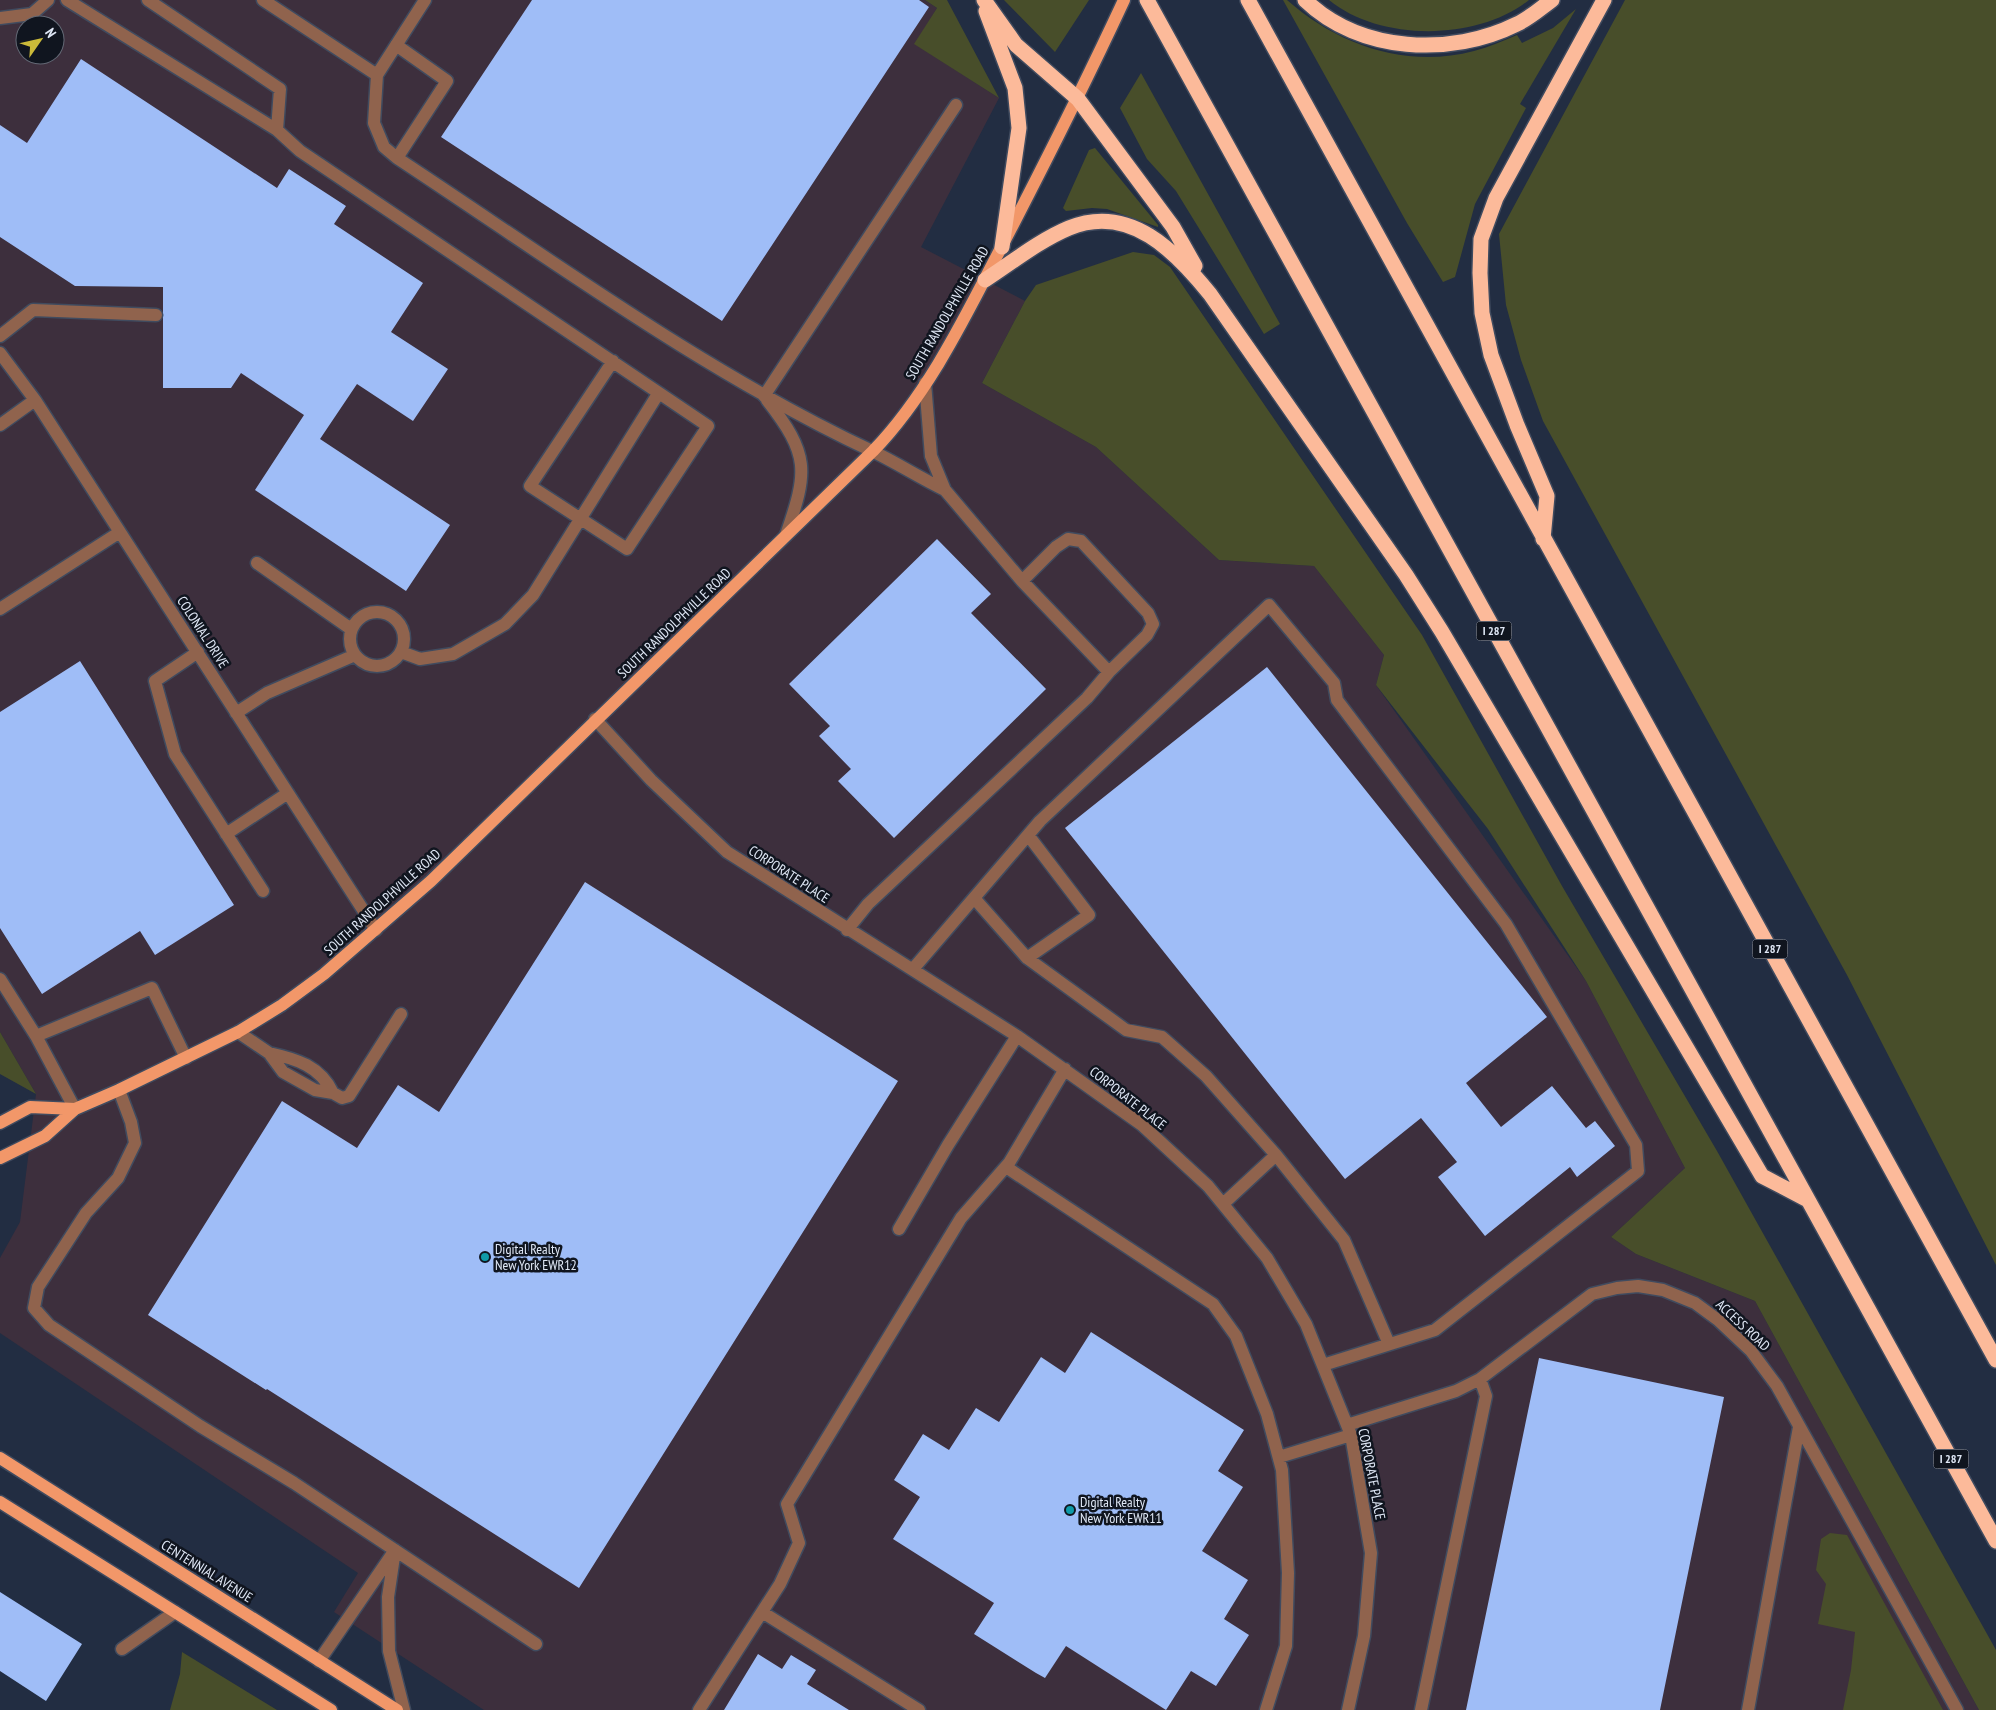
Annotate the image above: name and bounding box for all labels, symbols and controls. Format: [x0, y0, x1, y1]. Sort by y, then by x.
north arrow [15, 15, 65, 65]
text: N [41, 25, 60, 41]
street label: SOUTH RANDOLPHVILLE ROAD [901, 243, 993, 383]
street label: SOUTH RANDOLPHVILLE ROAD [613, 564, 735, 682]
street label: COLONIAL DRIVE [173, 593, 233, 671]
road number: I 287 [1476, 622, 1512, 640]
street label: CORPORATE PLACE [745, 841, 833, 907]
street label: SOUTH RANDOLPHVILLE ROAD [320, 845, 444, 959]
road number: I 287 [1752, 940, 1788, 959]
street label: CORPORATE PLACE [1086, 1062, 1170, 1134]
place label: Digital Realty New York EWR12 [495, 1240, 577, 1274]
marker: Digital Realty New York EWR12 [479, 1251, 491, 1263]
street label: ACCESS ROAD [1712, 1295, 1774, 1355]
street label: CORPORATE PLACE [1354, 1427, 1390, 1521]
road number: I 287 [1934, 1450, 1968, 1468]
place label: Digital Realty New York EWR11 [1080, 1493, 1162, 1527]
marker: Digital Realty New York EWR11 [1064, 1504, 1076, 1516]
street label: CENTENNIAL AVENUE [158, 1536, 256, 1606]

